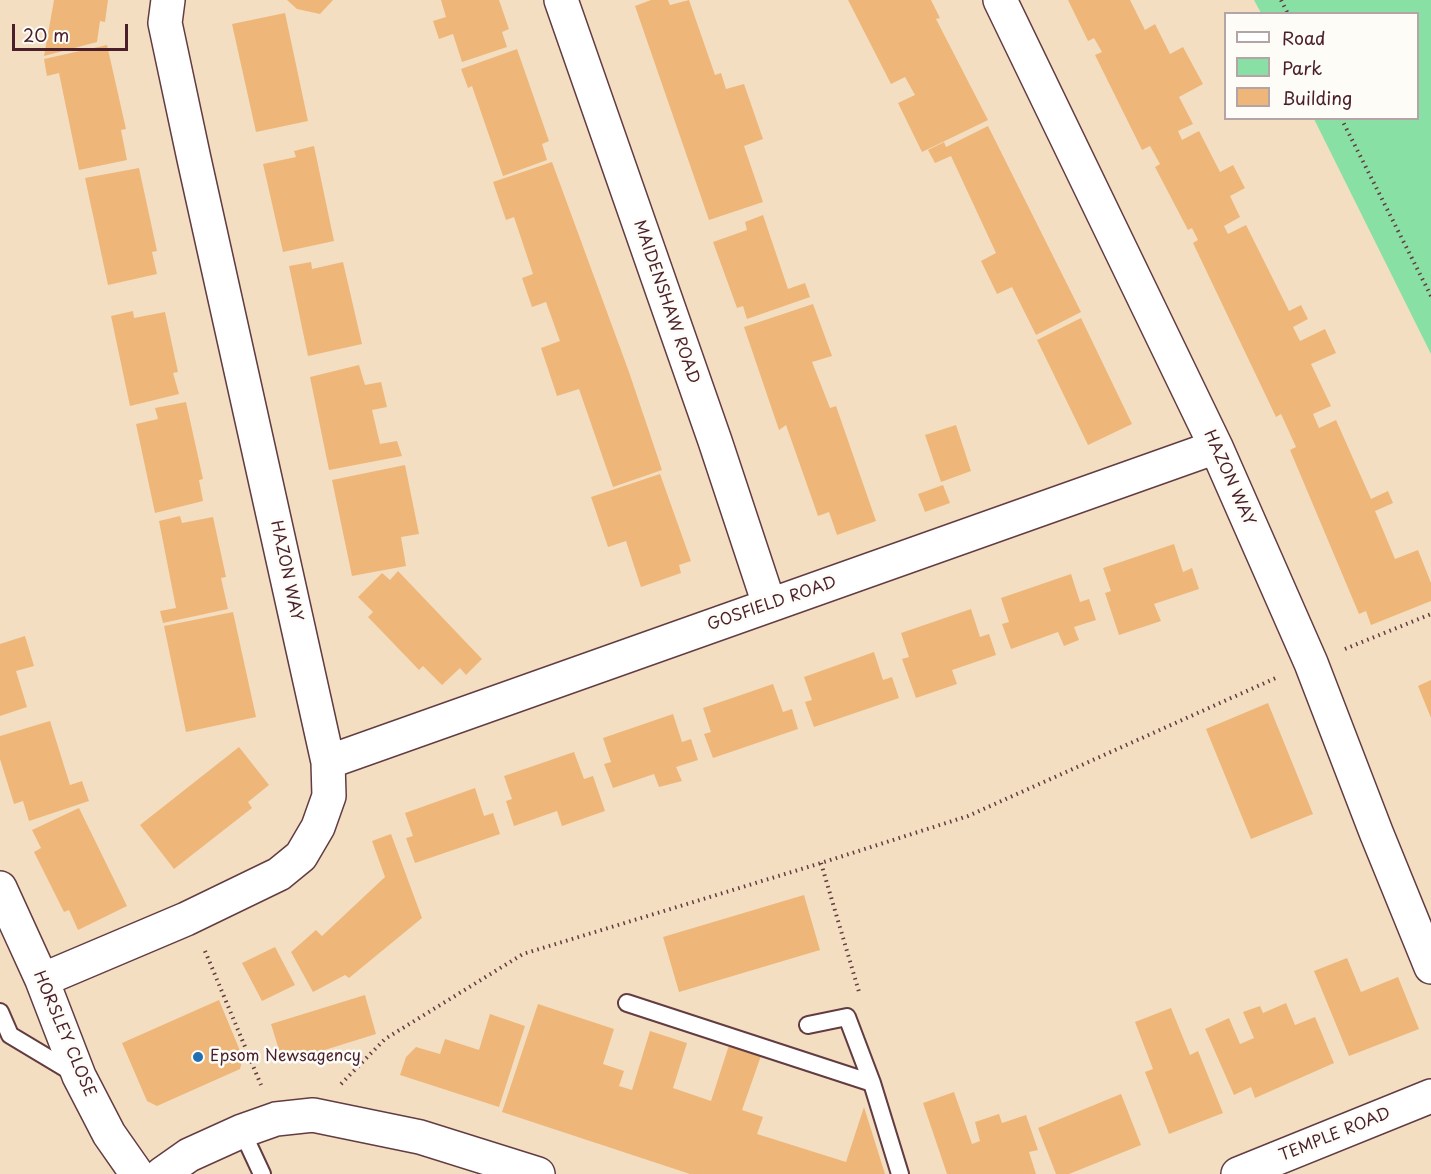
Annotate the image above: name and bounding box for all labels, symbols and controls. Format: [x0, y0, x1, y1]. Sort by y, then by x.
scale bar [15, 12, 130, 50]
legend [1224, 12, 1419, 120]
text: 20 m [23, 21, 69, 48]
text: Road [1282, 24, 1326, 51]
text: Park [1282, 54, 1322, 81]
text: Building [1282, 84, 1352, 111]
street label: MAIDENSHAW ROAD [629, 218, 703, 386]
street label: HAZON WAY [1199, 427, 1259, 529]
street label: HAZON WAY [266, 519, 306, 623]
street label: GOSFIELD ROAD [705, 573, 839, 635]
street label: HORSLEY CLOSE [29, 968, 99, 1100]
place label: Epsom Newsagency [210, 1047, 361, 1067]
marker: Epsom Newsagency [191, 1050, 205, 1064]
street label: TEMPLE ROAD [1277, 1104, 1393, 1166]

